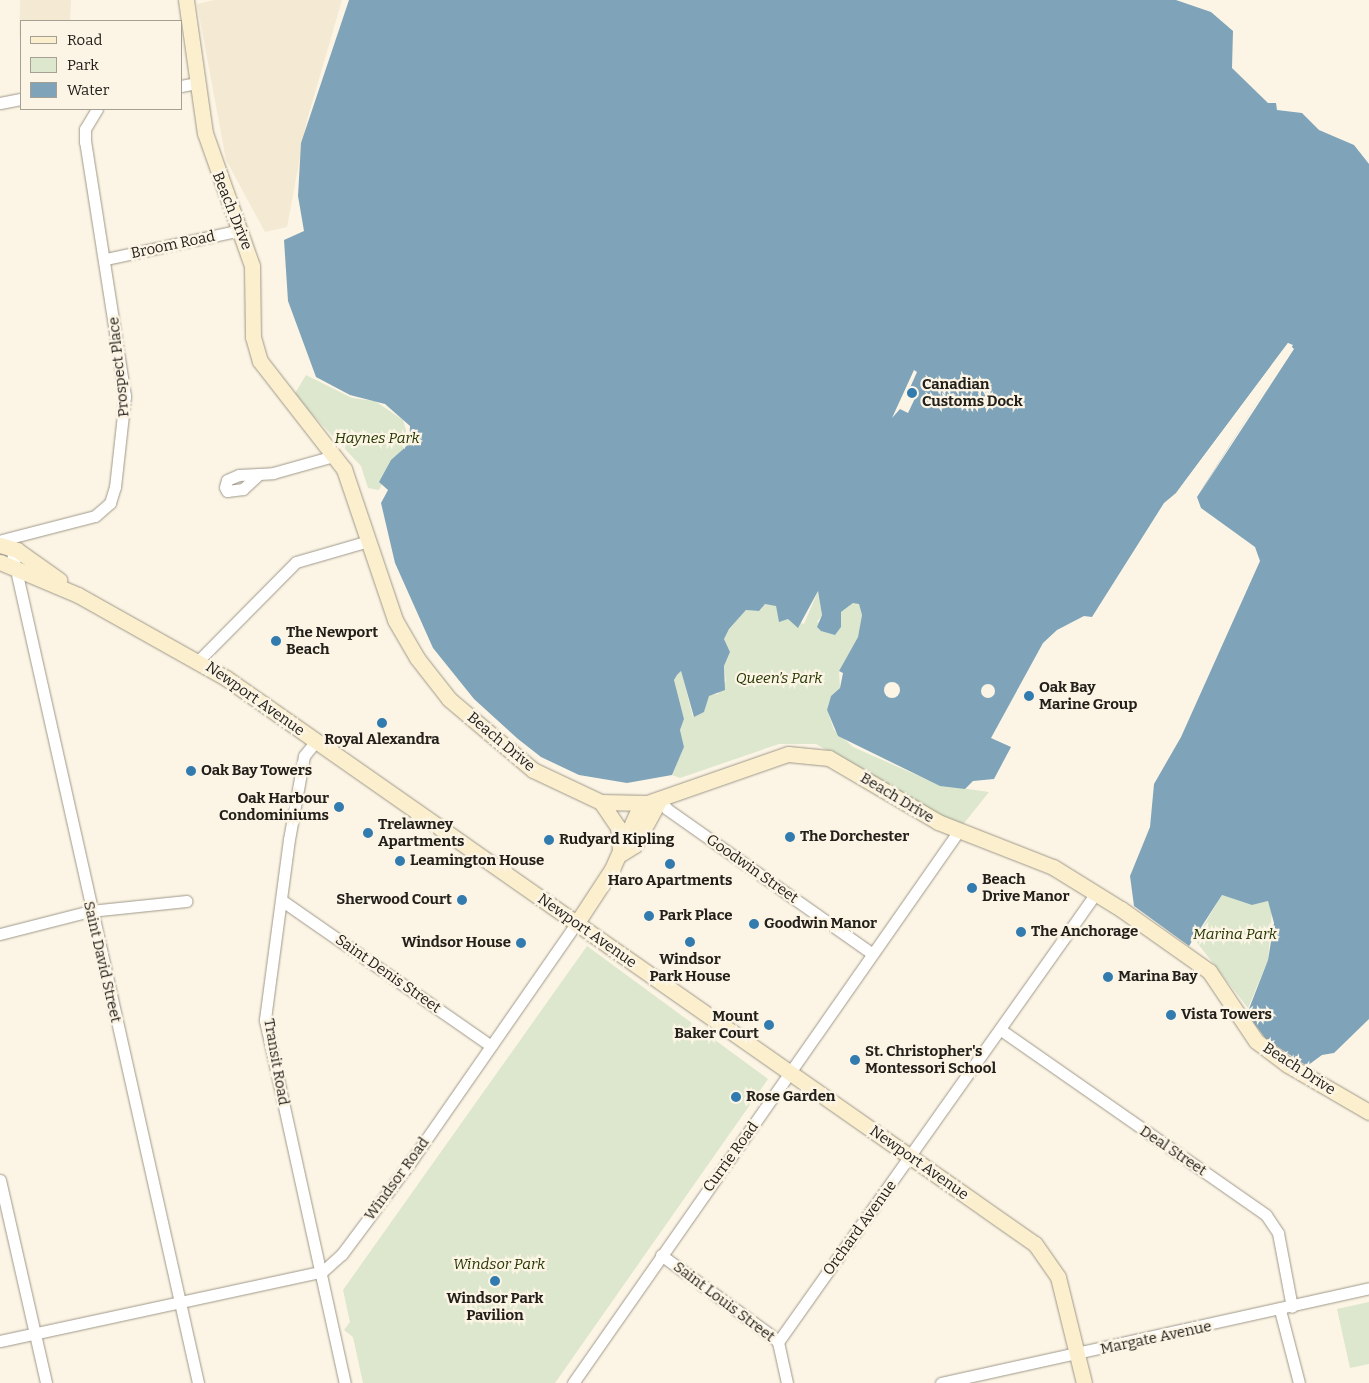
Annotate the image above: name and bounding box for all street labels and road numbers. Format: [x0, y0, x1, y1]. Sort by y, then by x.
street label: Beach Drive [208, 169, 256, 253]
street label: Broom Road [129, 227, 217, 263]
street label: Prospect Place [105, 316, 133, 418]
street label: Newport Avenue [202, 658, 308, 740]
street label: Beach Drive [464, 709, 538, 775]
street label: Beach Drive [857, 769, 937, 827]
street label: Goodwin Street [703, 831, 801, 907]
street label: Newport Avenue [534, 890, 640, 972]
street label: Saint David Street [79, 900, 125, 1024]
street label: Saint Denis Street [332, 931, 444, 1017]
street label: Transit Road [260, 1017, 292, 1107]
street label: Beach Drive [1259, 1039, 1339, 1099]
street label: Currie Road [700, 1118, 762, 1196]
street label: Newport Avenue [866, 1122, 972, 1204]
street label: Deal Street [1136, 1122, 1210, 1180]
street label: Windsor Road [361, 1134, 433, 1224]
street label: Orchard Avenue [819, 1177, 901, 1279]
street label: Saint Louis Street [670, 1258, 778, 1346]
street label: Margate Avenue [1099, 1317, 1213, 1359]

